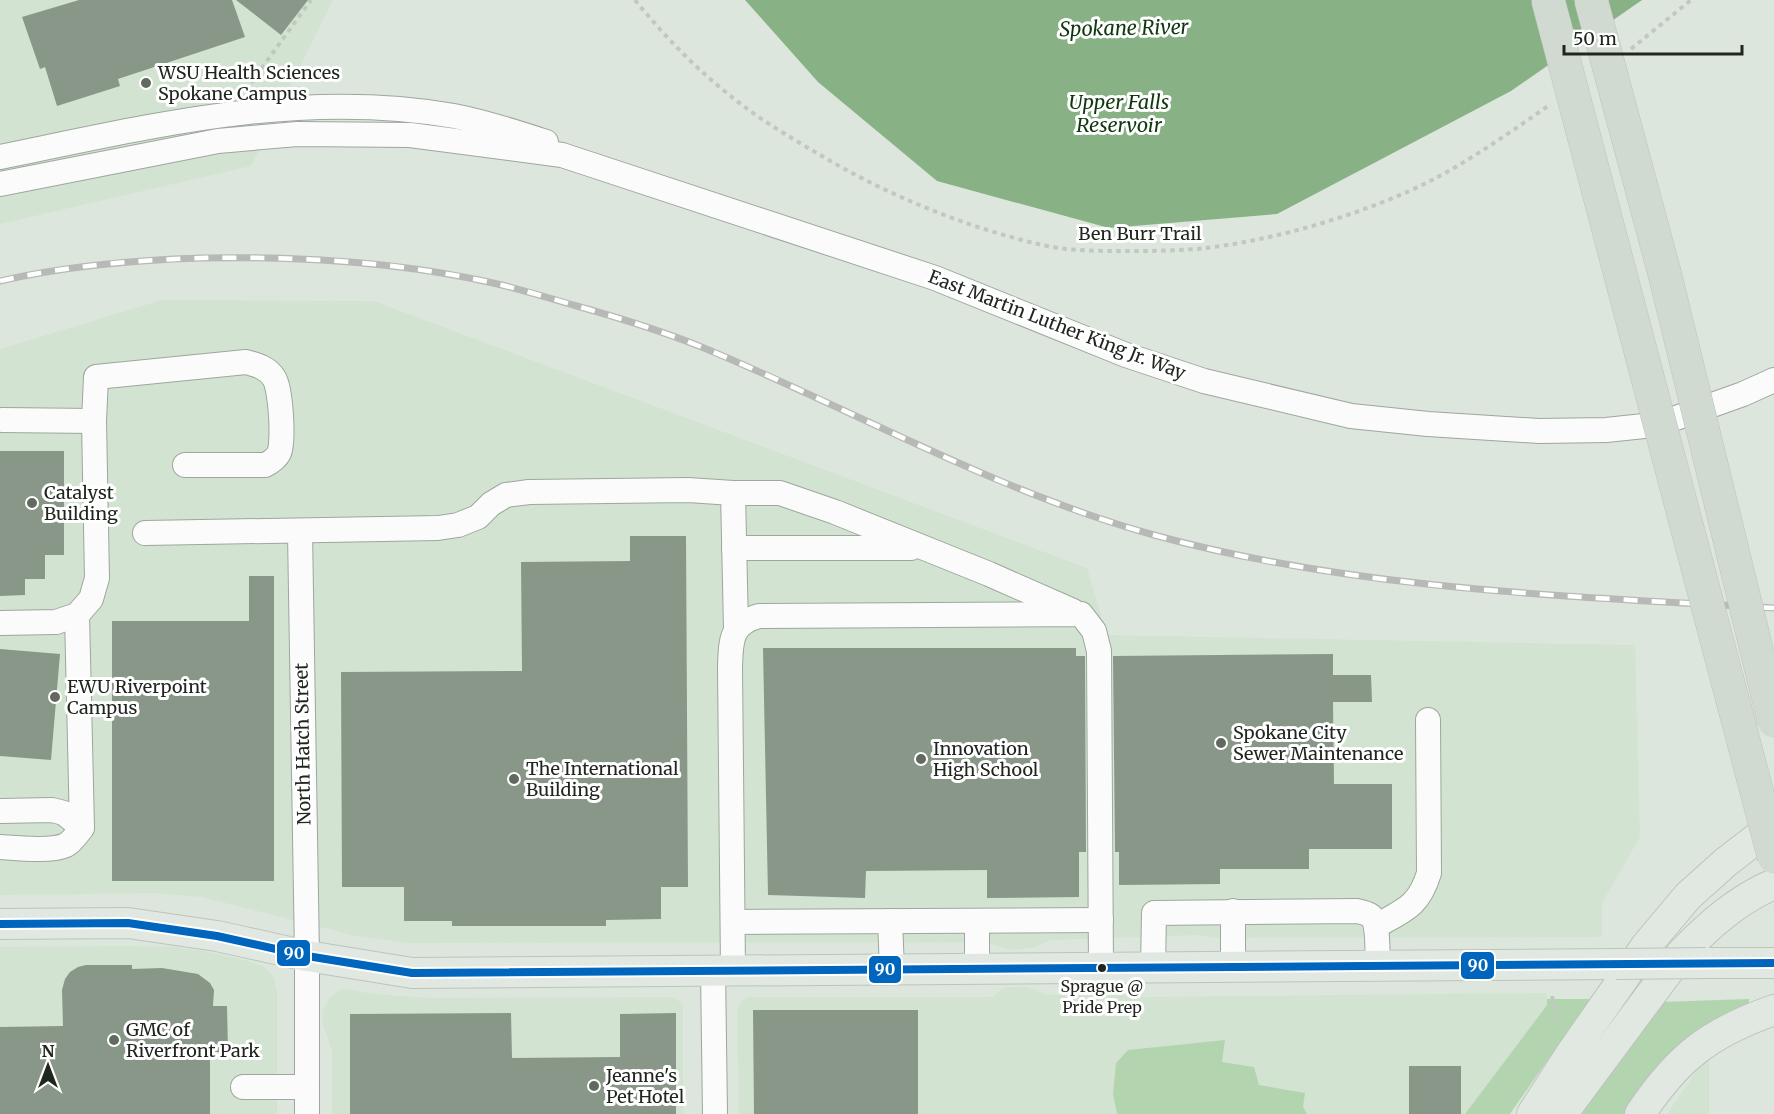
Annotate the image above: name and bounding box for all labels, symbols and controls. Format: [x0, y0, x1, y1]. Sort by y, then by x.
water label: Spokane River [1059, 14, 1190, 41]
scale bar [1564, 18, 1742, 56]
text: 50 m [1573, 27, 1617, 50]
place label: WSU Health Sciences Spokane Campus [157, 61, 340, 105]
marker: WSU Health Sciences Spokane Campus [139, 76, 153, 90]
water label: Upper Falls Reservoir [1069, 89, 1169, 137]
street label: Ben Burr Trail [1078, 222, 1202, 245]
street label: East Martin Luther King Jr. Way [925, 265, 1190, 384]
place label: Catalyst Building [44, 481, 118, 525]
marker: Catalyst Building [25, 496, 39, 510]
street label: North Hatch Street [290, 663, 315, 825]
place label: EWU Riverpoint Campus [67, 675, 207, 719]
marker: EWU Riverpoint Campus [48, 690, 62, 704]
place label: Spokane City Sewer Maintenance [1233, 721, 1403, 765]
marker: Spokane City Sewer Maintenance [1214, 736, 1228, 750]
place label: Innovation High School [933, 737, 1039, 781]
marker: Innovation High School [914, 752, 928, 766]
place label: The International Building [526, 757, 679, 801]
marker: The International Building [507, 772, 521, 786]
line badge: 90 [276, 939, 311, 967]
text: 90 [284, 943, 304, 963]
line badge: 90 [1460, 951, 1495, 980]
line badge: 90 [868, 955, 902, 984]
text: 90 [1468, 955, 1488, 975]
text: 90 [875, 959, 895, 979]
marker: Sprague @ Pride Prep [1096, 962, 1108, 974]
place label: Sprague @ Pride Prep [1061, 976, 1143, 1017]
place label: GMC of Riverfront Park [126, 1018, 260, 1062]
marker: GMC of Riverfront Park [107, 1033, 121, 1047]
north arrow [18, 1036, 78, 1096]
text: N [42, 1041, 55, 1061]
place label: Jeanne's Pet Hotel [605, 1064, 685, 1108]
marker: Jeanne's Pet Hotel [587, 1079, 601, 1093]

